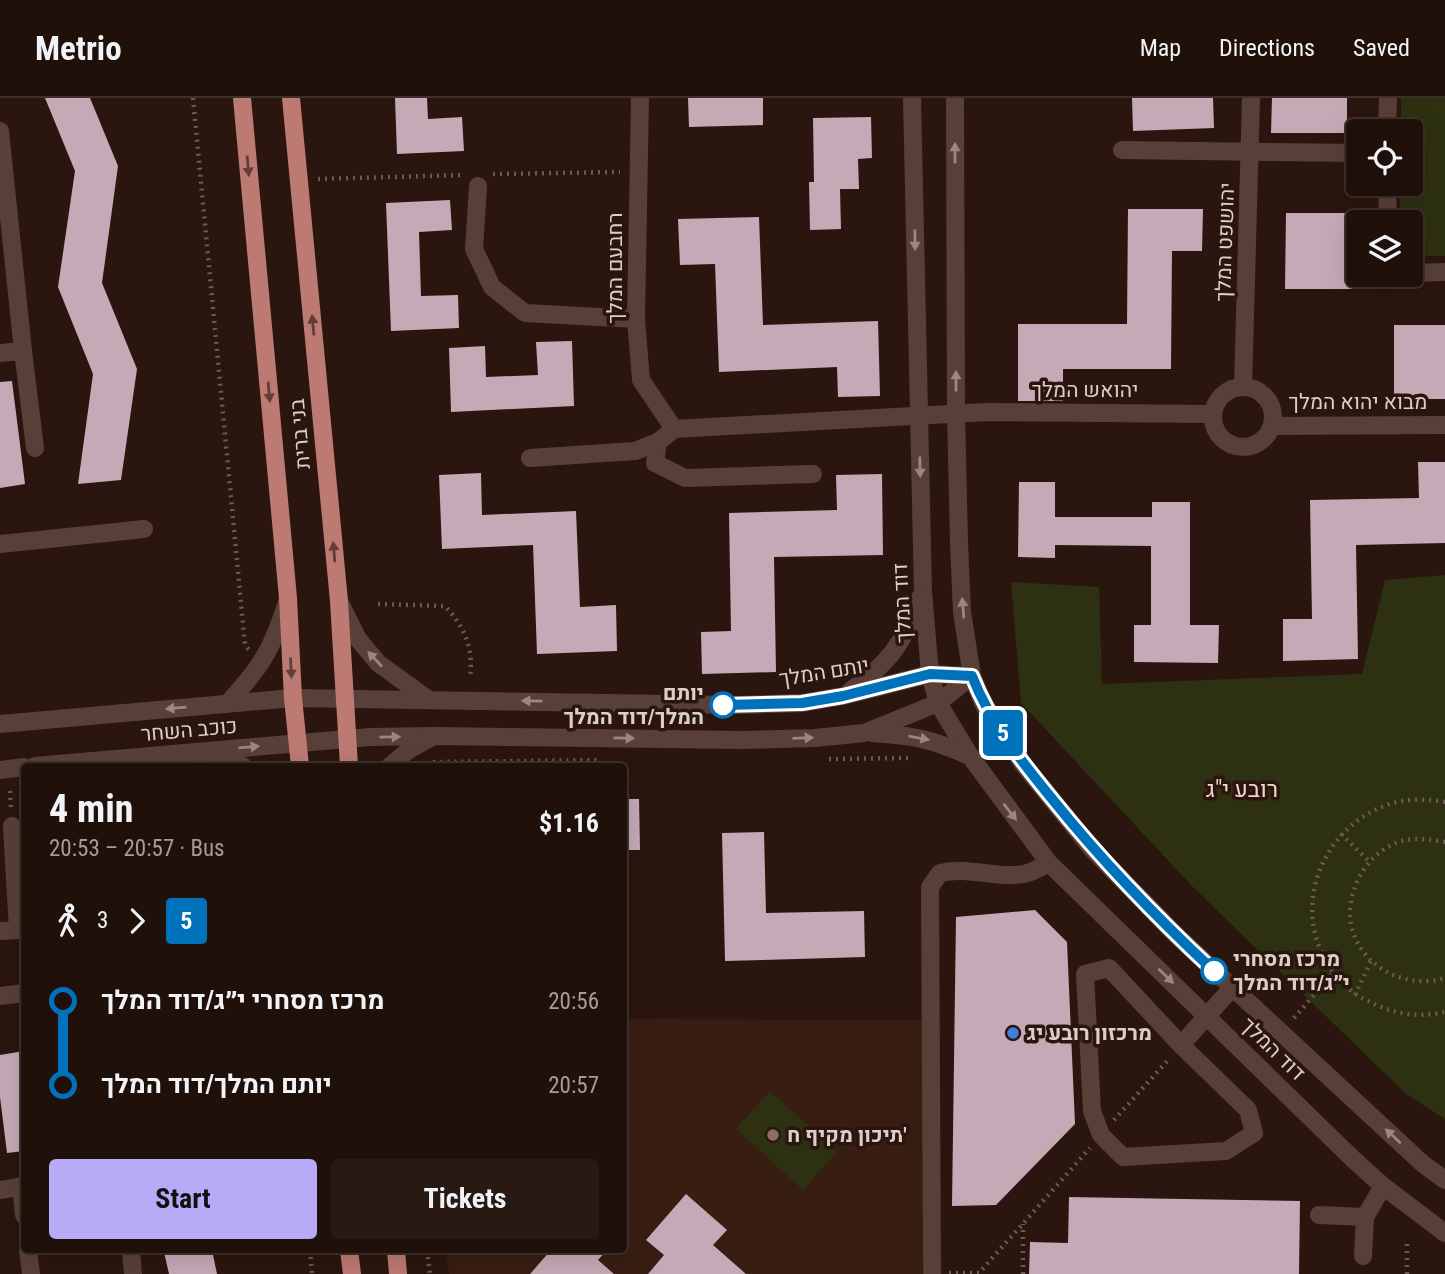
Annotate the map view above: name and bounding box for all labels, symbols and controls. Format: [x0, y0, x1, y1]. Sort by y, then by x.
text: Metrio [35, 29, 122, 68]
text: Map [1140, 34, 1181, 62]
text: Directions [1219, 34, 1315, 62]
text: Saved [1353, 34, 1410, 62]
map controls [1346, 119, 1423, 287]
button: locate [1346, 119, 1423, 196]
one-way arrow [949, 142, 961, 164]
one-way arrow [243, 155, 254, 177]
street label: יהושפט המלך [1211, 182, 1239, 302]
button: layers [1346, 210, 1423, 287]
street label: רחבעם המלך [603, 212, 627, 324]
one-way arrow [910, 229, 921, 251]
one-way arrow [307, 314, 318, 336]
one-way arrow [950, 370, 962, 392]
street label: יהואש המלך [1032, 378, 1138, 402]
one-way arrow [264, 382, 275, 404]
street label: מבוא יהוא המלך [1289, 390, 1427, 414]
street label: בני ברית [285, 398, 315, 470]
one-way arrow [915, 456, 926, 478]
one-way arrow [329, 541, 340, 563]
street label: דוד המלך [888, 562, 916, 643]
one-way arrow [957, 597, 968, 619]
one-way arrow [367, 650, 383, 668]
street label: יותם המלך [777, 653, 871, 691]
one-way arrow [286, 657, 297, 679]
place label: יותם המלך/דוד המלך [563, 681, 704, 729]
marker: יותם המלך/דוד המלך [710, 692, 736, 718]
one-way arrow [521, 695, 543, 707]
one-way arrow [165, 703, 187, 714]
line badge: 5 [980, 710, 1026, 756]
street label: כוכב השחר [140, 714, 238, 746]
text: 5 [997, 719, 1009, 747]
one-way arrow [380, 731, 402, 743]
one-way arrow [614, 733, 636, 744]
one-way arrow [793, 733, 815, 744]
one-way arrow [908, 733, 930, 744]
one-way arrow [238, 741, 260, 752]
district label: רובע י"ג [1206, 776, 1278, 803]
text: 4 min [49, 787, 133, 831]
one-way arrow [1002, 802, 1017, 820]
text: $1.16 [539, 808, 599, 838]
text: 20:53 – 20:57 · Bus [49, 835, 225, 862]
icon: walk [49, 902, 87, 940]
icon: forward [118, 902, 156, 940]
text: 3 [97, 907, 108, 934]
text: 5 [180, 907, 193, 935]
place label: מרכז מסחרי י״ג/דוד המלך [1233, 947, 1350, 995]
marker: מרכז מסחרי י״ג/דוד המלך [1201, 958, 1227, 984]
one-way arrow [1157, 968, 1174, 984]
text: מרכז מסחרי י״ג/דוד המלך [101, 985, 384, 1015]
text: 20:56 [548, 988, 599, 1015]
street label: דוד המלך [1236, 1013, 1310, 1085]
place label: מרכזון רובע יג [1027, 1021, 1152, 1045]
marker: מרכזון רובע יג [1005, 1025, 1021, 1041]
text: יותם המלך/דוד המלך [101, 1069, 332, 1099]
text: 20:57 [548, 1072, 599, 1099]
place label: תיכון מקיף ח' [787, 1123, 907, 1147]
marker: תיכון מקיף ח' [765, 1127, 781, 1143]
one-way arrow [1384, 1128, 1402, 1144]
button: Start [49, 1159, 317, 1239]
button: Tickets [331, 1159, 599, 1239]

